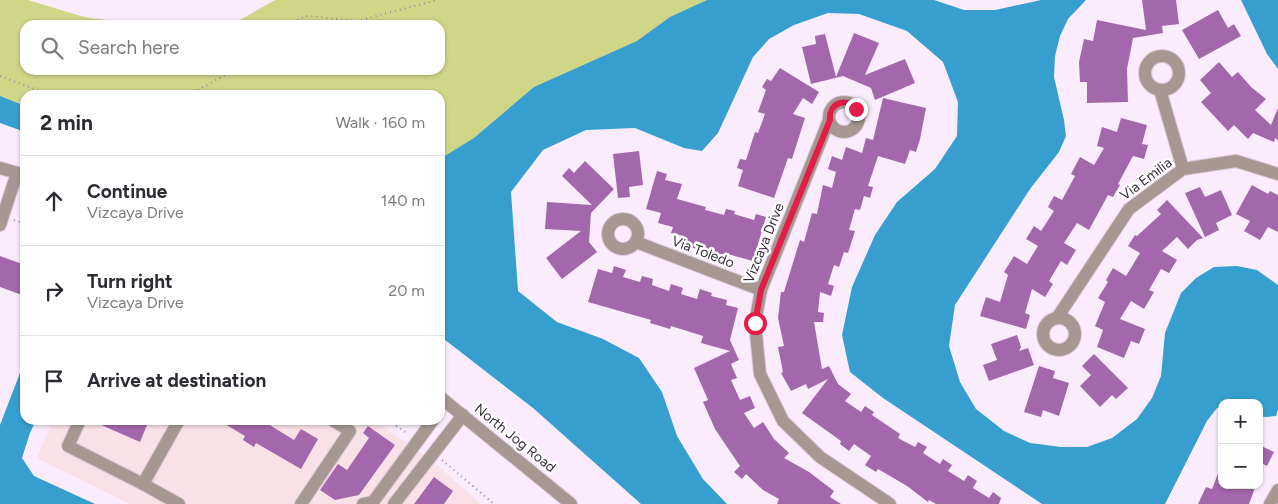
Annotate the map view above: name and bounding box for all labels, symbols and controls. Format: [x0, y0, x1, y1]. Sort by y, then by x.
search box [20, 20, 445, 75]
icon: search [38, 34, 66, 62]
text: Search here [78, 36, 180, 59]
route end [845, 98, 868, 121]
text: 2 min [40, 110, 93, 135]
text: Walk · 160 m [335, 113, 425, 132]
street label: Via Emilia [1117, 154, 1175, 204]
text: Continue [87, 180, 167, 203]
icon: ahead [40, 187, 68, 215]
text: 140 m [381, 191, 425, 210]
street label: Vizcaya Drive [740, 200, 788, 285]
text: Vizcaya Drive [87, 203, 184, 222]
street label: Via Toledo [669, 232, 737, 272]
text: Turn right [87, 270, 173, 293]
icon: right [40, 277, 68, 305]
text: 20 m [388, 281, 425, 300]
text: Vizcaya Drive [87, 293, 184, 312]
route start [744, 312, 767, 335]
icon: arrive [40, 367, 68, 395]
text: Arrive at destination [87, 369, 266, 392]
map controls [1218, 399, 1263, 489]
button: + [1218, 399, 1263, 444]
street label: North Jog Road [471, 400, 559, 476]
button: − [1218, 444, 1263, 489]

